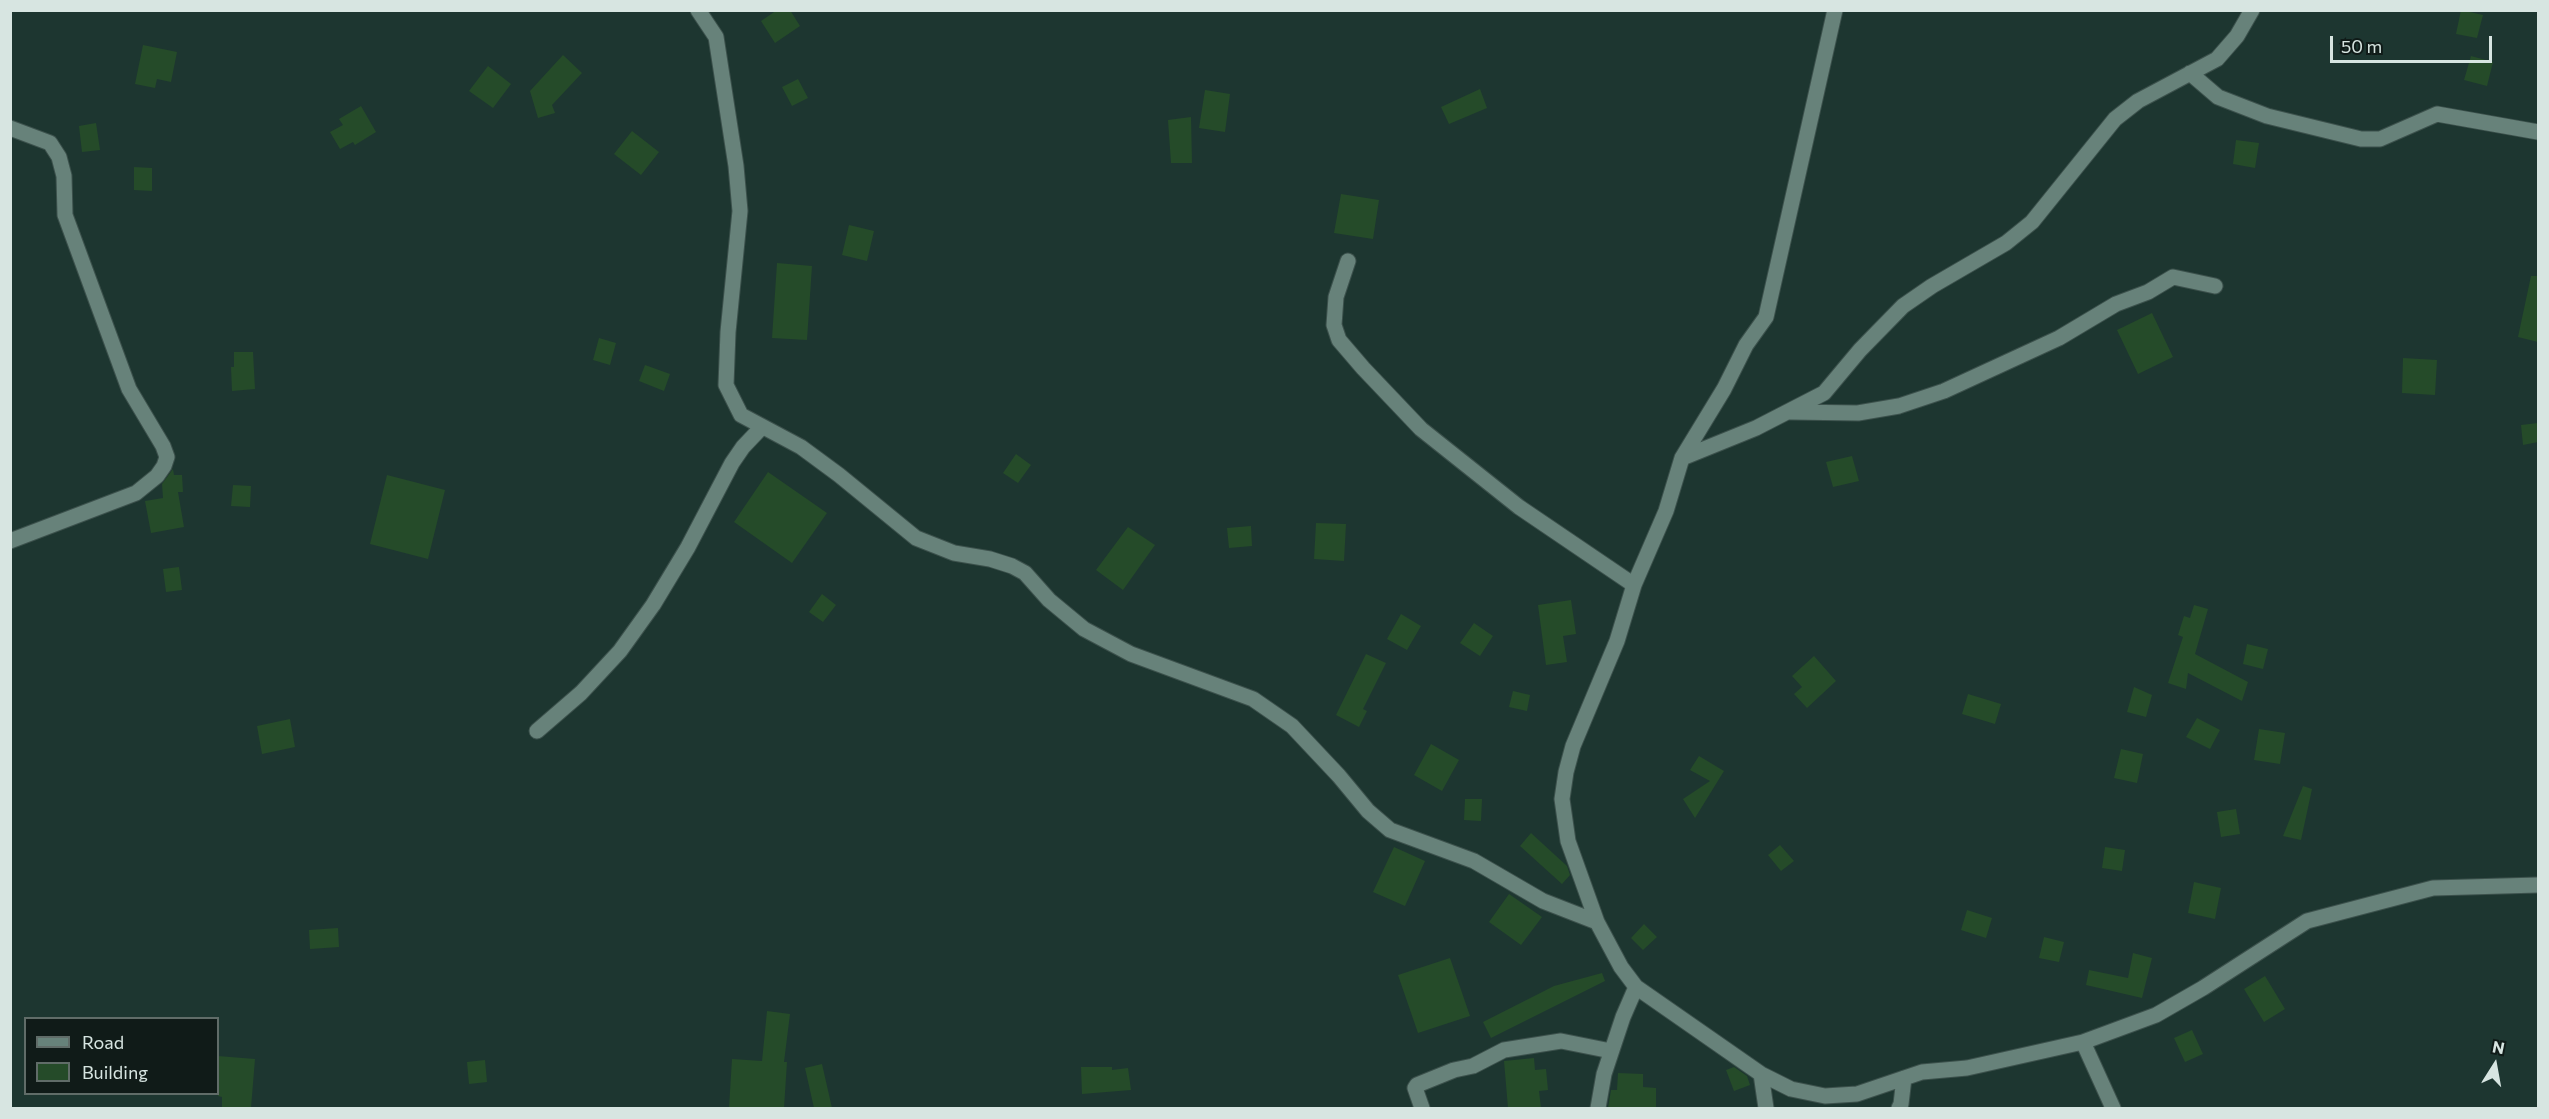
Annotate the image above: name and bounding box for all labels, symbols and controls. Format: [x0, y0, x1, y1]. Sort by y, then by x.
scale bar [2333, 24, 2495, 62]
text: 50 m [2341, 35, 2382, 57]
legend [24, 1017, 219, 1095]
text: Road [82, 1031, 124, 1053]
north arrow [2465, 1035, 2525, 1095]
text: N [2491, 1036, 2506, 1057]
text: Building [82, 1061, 148, 1083]

